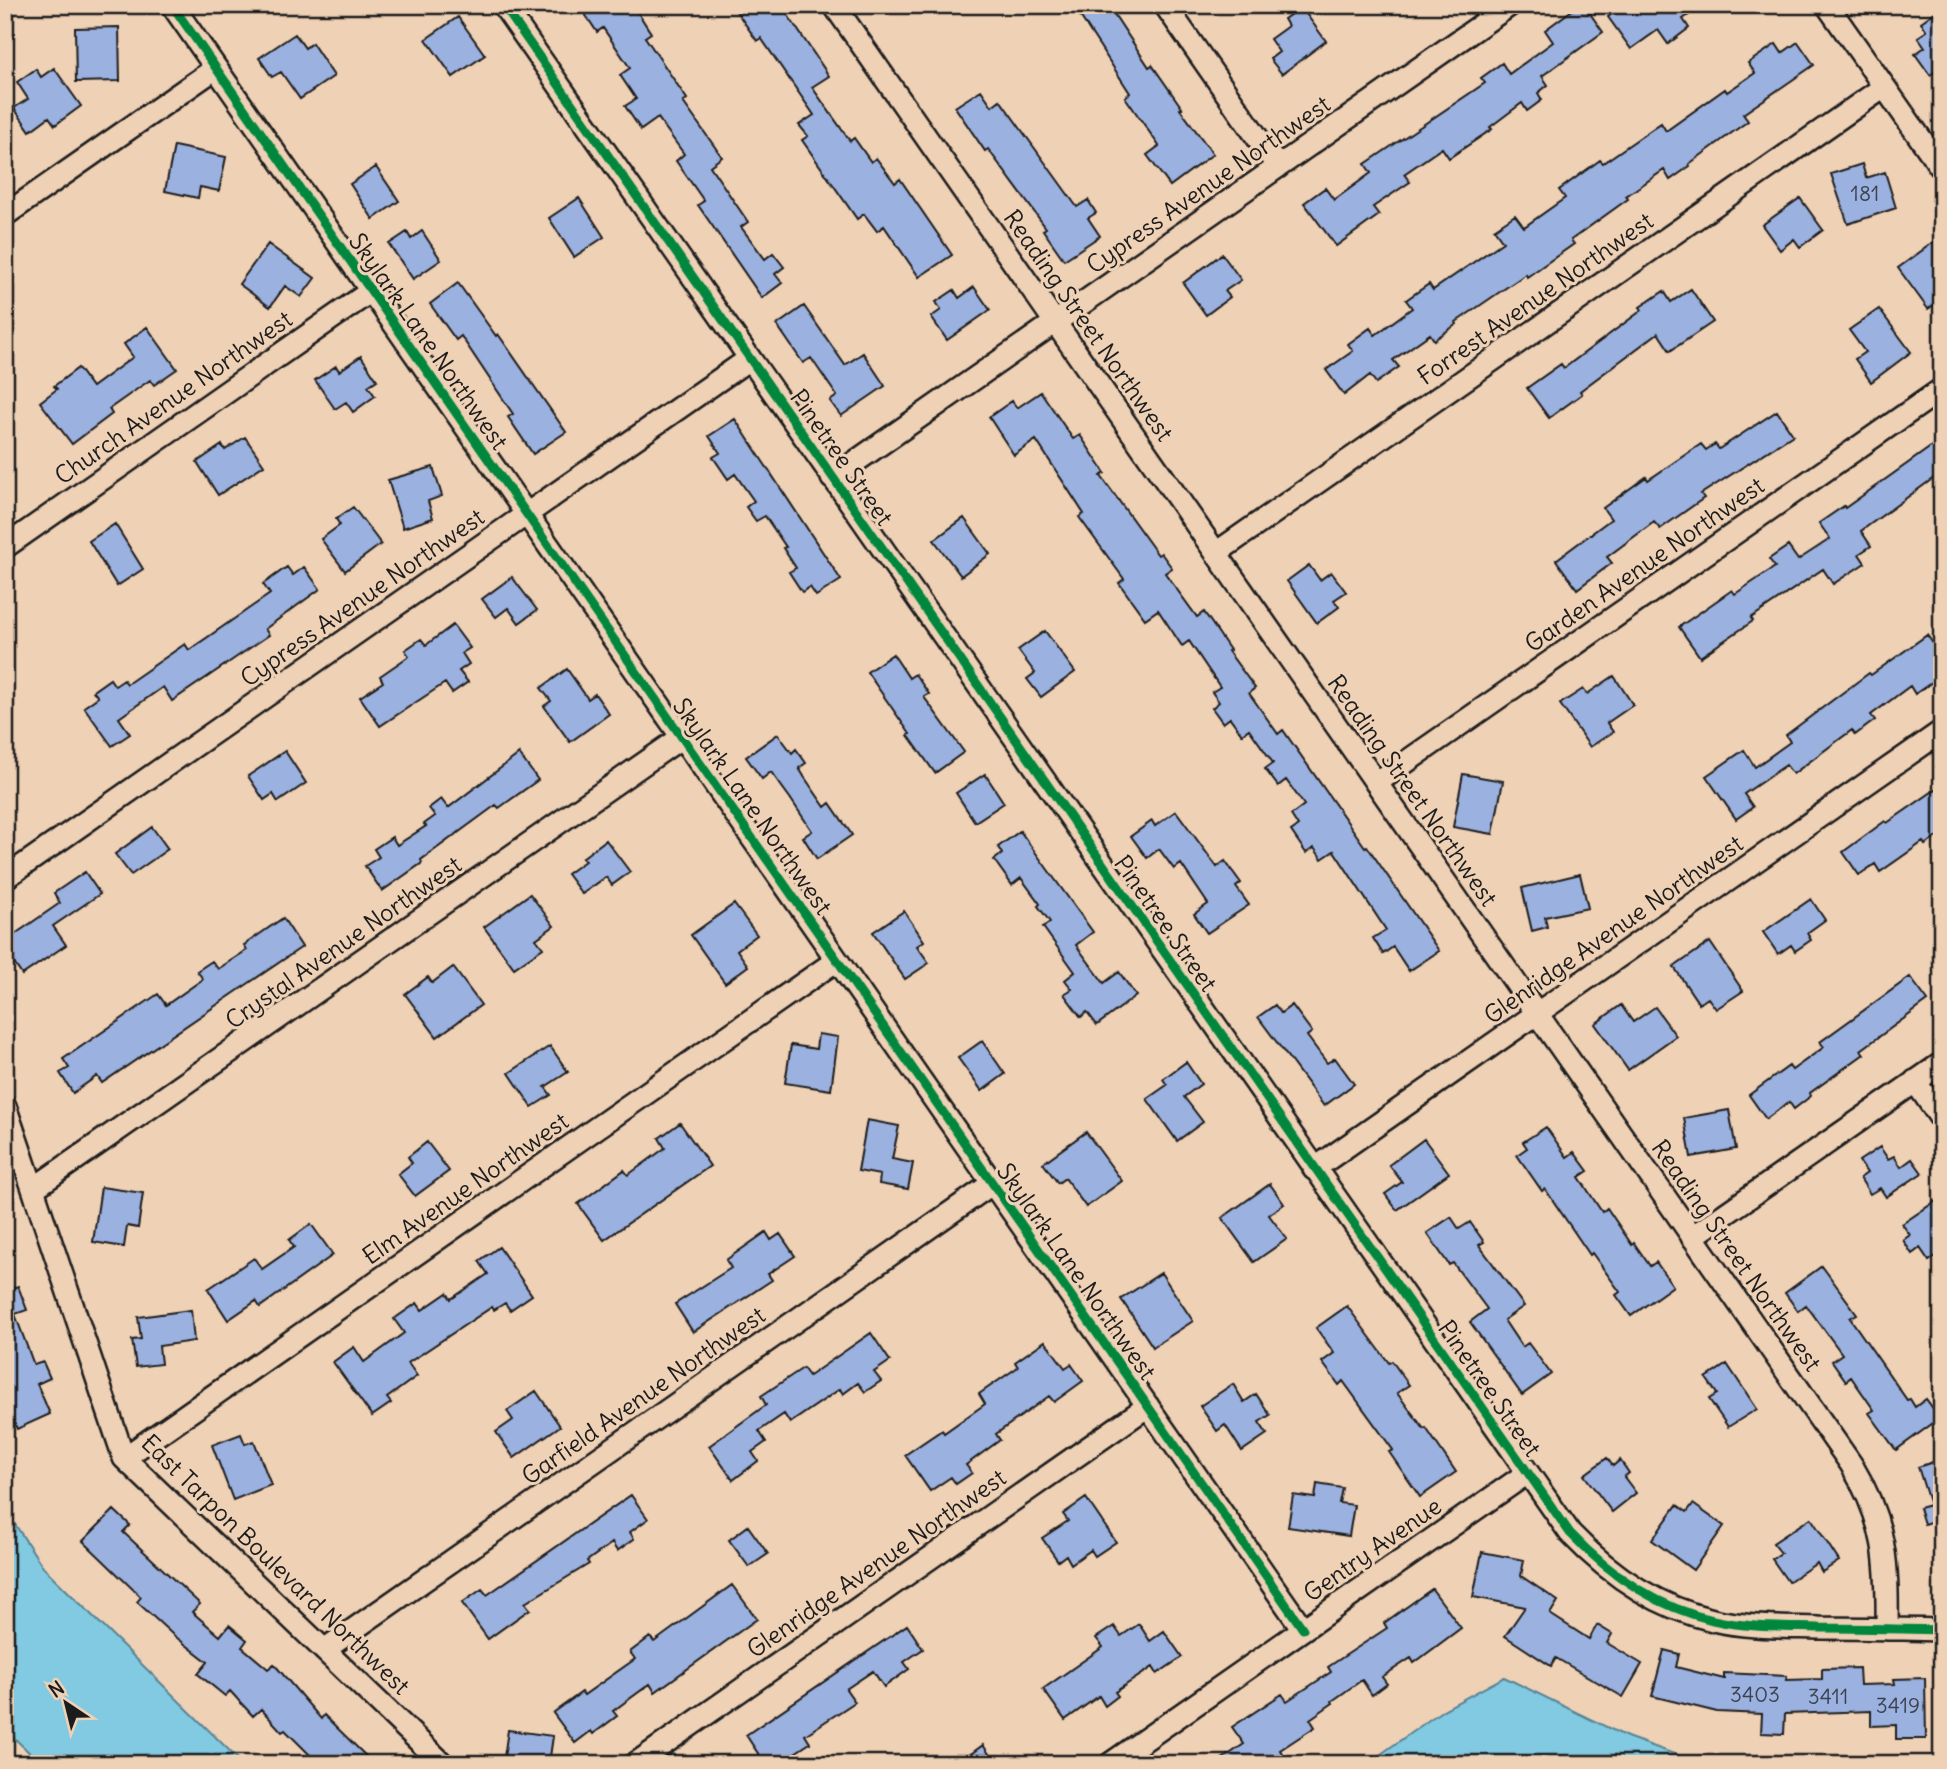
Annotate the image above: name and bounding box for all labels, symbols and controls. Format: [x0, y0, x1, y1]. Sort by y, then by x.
street label: Cypress Avenue Northwest [1080, 88, 1336, 280]
house number: 181 [1851, 180, 1879, 207]
street label: Reading Street Northwest [998, 203, 1180, 447]
street label: Forrest Avenue Northwest [1411, 205, 1659, 391]
street label: Skylark Lane Northwest [343, 227, 515, 455]
street label: Church Avenue Northwest [48, 303, 298, 491]
street label: Pinetree Street [784, 383, 900, 531]
street label: Garden Avenue Northwest [1518, 470, 1770, 658]
street label: Cypress Avenue Northwest [234, 501, 490, 693]
street label: Reading Street Northwest [1322, 668, 1504, 912]
street label: Skylark Lane Northwest [667, 692, 839, 920]
street label: Glenridge Avenue Northwest [1478, 828, 1748, 1030]
street label: Crystal Avenue Northwest [219, 849, 467, 1035]
street label: Pinetree Street [1108, 849, 1224, 997]
street label: Elm Avenue Northwest [356, 1106, 574, 1270]
street label: Reading Street Northwest [1646, 1133, 1828, 1377]
street label: Skylark Lane Northwest [991, 1157, 1163, 1385]
street label: Garfield Avenue Northwest [515, 1299, 771, 1491]
street label: Pinetree Street [1432, 1314, 1548, 1462]
street label: East Tarpon Boulevard Northwest [135, 1428, 417, 1700]
street label: Glenridge Avenue Northwest [741, 1462, 1011, 1664]
street label: Gentry Avenue [1297, 1490, 1447, 1608]
north arrow [32, 1668, 102, 1738]
text: N [44, 1675, 69, 1703]
house number: 3403 [1730, 1681, 1780, 1708]
house number: 3411 [1808, 1683, 1848, 1710]
house number: 3419 [1876, 1692, 1920, 1719]

